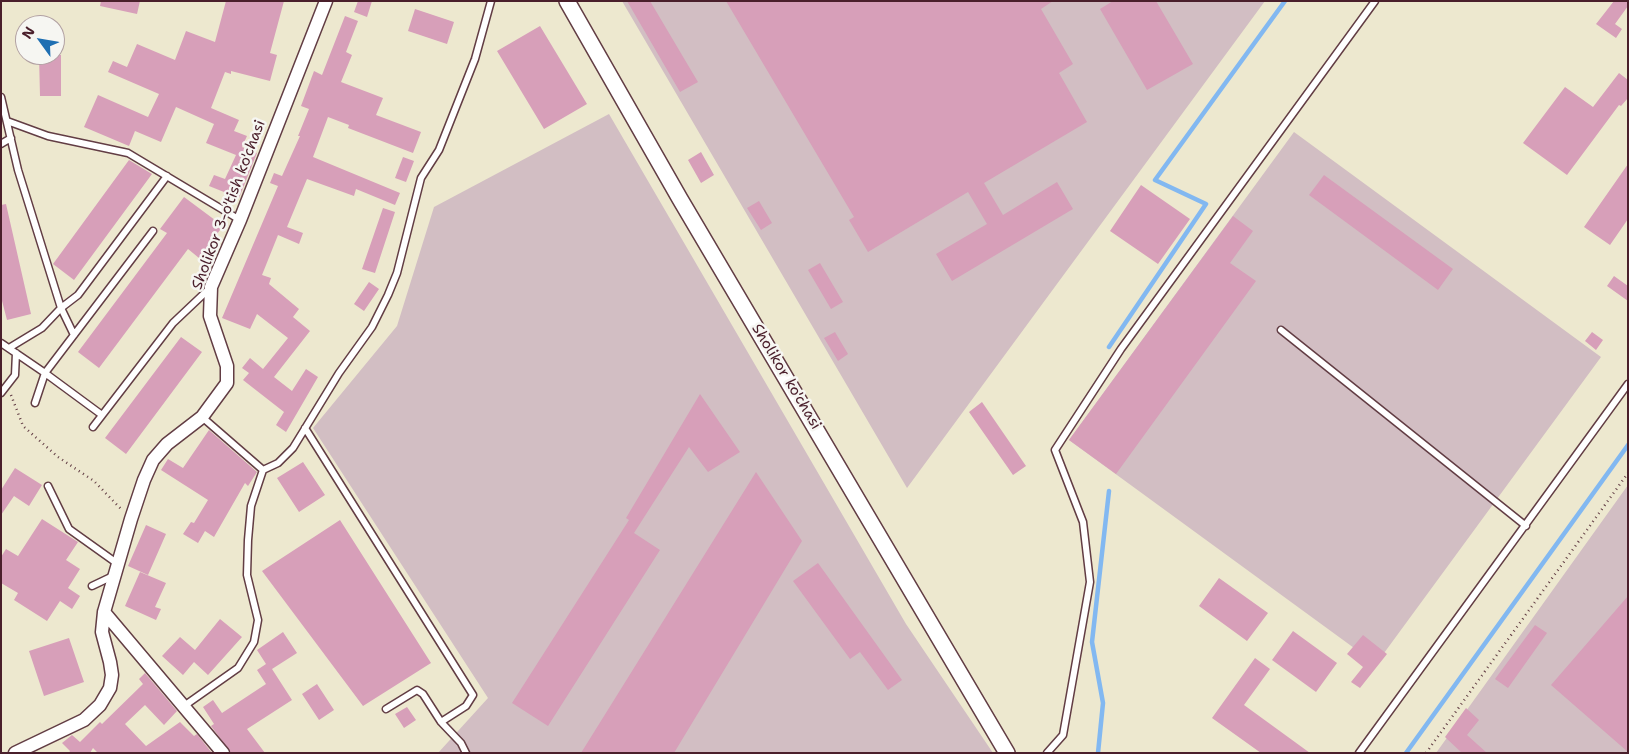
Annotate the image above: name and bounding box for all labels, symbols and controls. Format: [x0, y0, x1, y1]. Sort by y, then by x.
north arrow [15, 15, 65, 65]
text: N [18, 23, 39, 42]
street label: Sholikor 3-o'tish ko'chasi [188, 118, 270, 292]
street label: Sholikor ko'chasi [747, 321, 825, 433]

